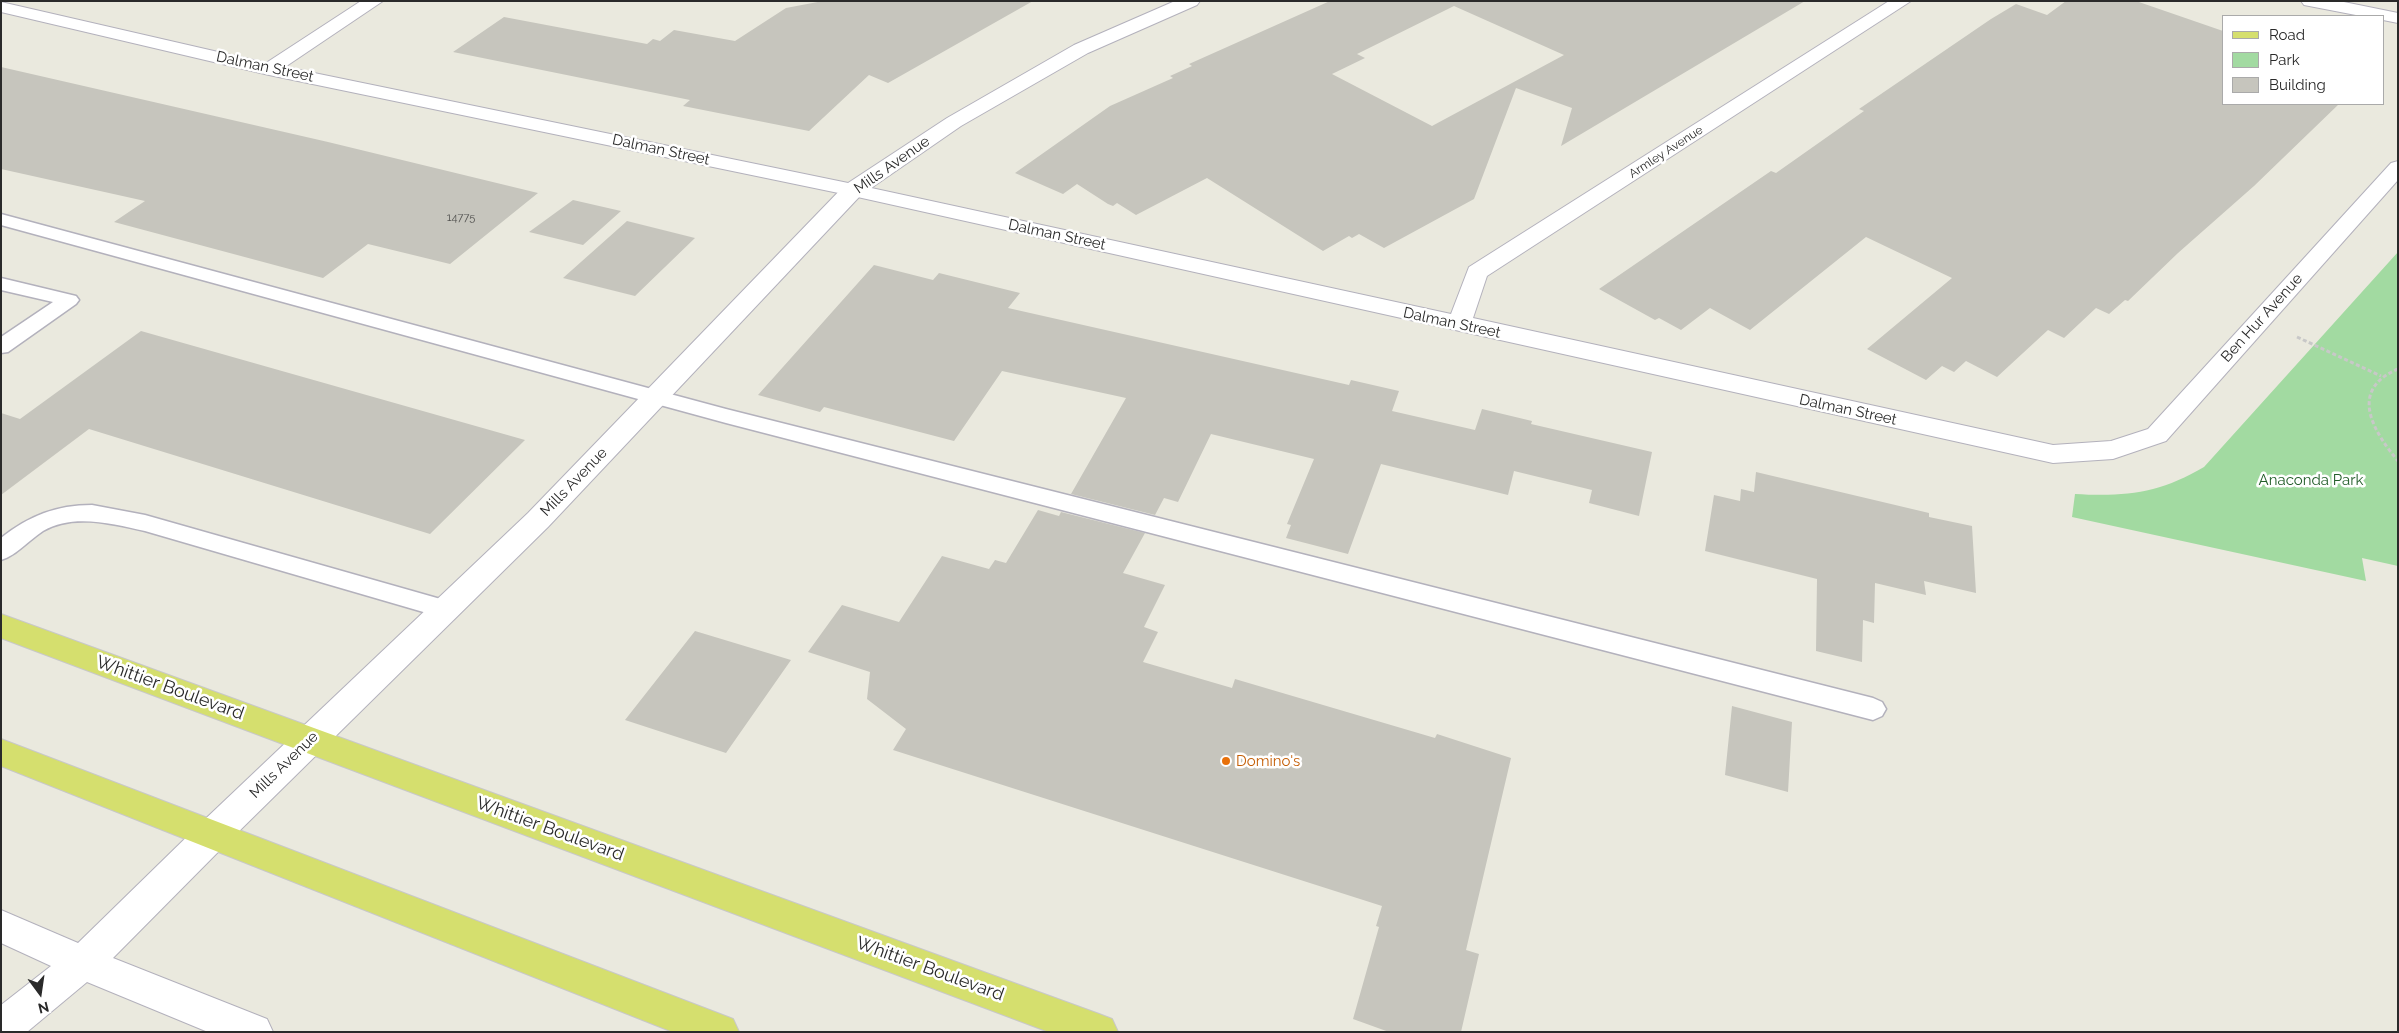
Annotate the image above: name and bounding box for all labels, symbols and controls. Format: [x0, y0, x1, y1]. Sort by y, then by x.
legend [2222, 15, 2384, 105]
text: Road [2269, 26, 2305, 44]
street label: Dalman Street [215, 48, 315, 86]
text: Park [2269, 51, 2300, 69]
text: Building [2269, 76, 2326, 94]
street label: Armley Avenue [1626, 123, 1706, 181]
street label: Dalman Street [611, 131, 711, 169]
street label: Mills Avenue [851, 132, 933, 198]
house number: 14775 [447, 211, 475, 225]
street label: Dalman Street [1007, 216, 1107, 254]
street label: Ben Hur Avenue [2217, 270, 2307, 366]
street label: Dalman Street [1402, 304, 1502, 342]
street label: Dalman Street [1798, 391, 1898, 429]
street label: Mills Avenue [537, 444, 611, 520]
park label: Anaconda Park [2259, 471, 2363, 489]
street label: Whittier Boulevard [93, 651, 247, 725]
street label: Mills Avenue [246, 728, 322, 802]
place label: Domino's [1236, 752, 1300, 770]
marker: Domino's [1220, 755, 1232, 767]
street label: Whittier Boulevard [473, 792, 627, 866]
street label: Whittier Boulevard [853, 932, 1007, 1006]
north arrow [15, 968, 65, 1018]
text: N [37, 998, 51, 1017]

